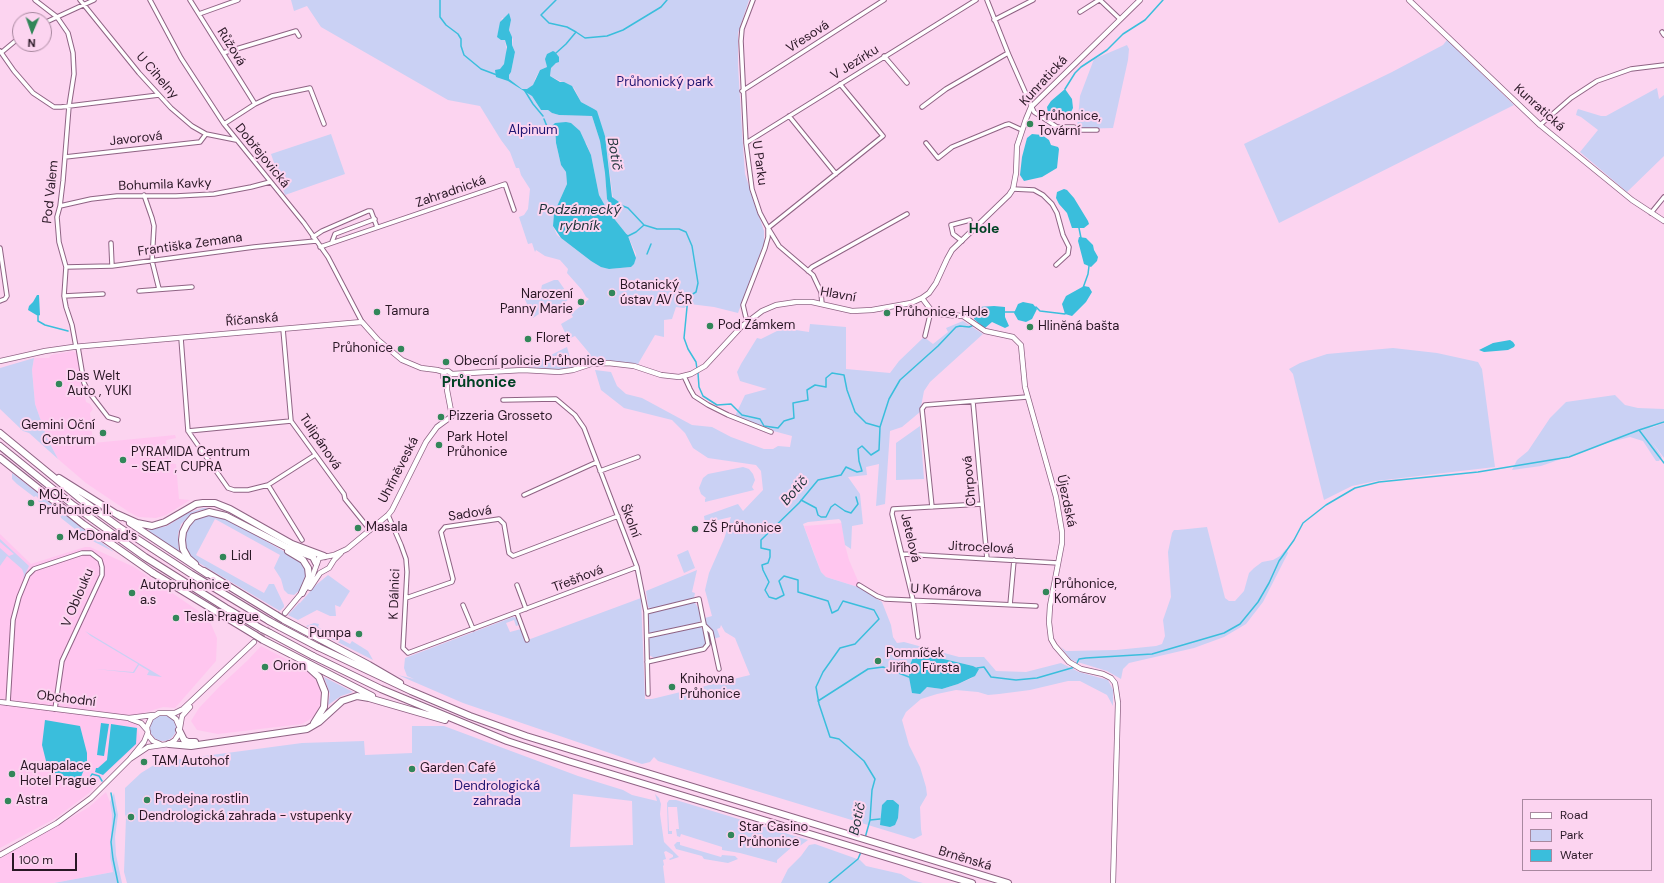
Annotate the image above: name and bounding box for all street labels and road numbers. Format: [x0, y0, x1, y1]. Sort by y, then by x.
street label: Vřesová [784, 17, 832, 57]
street label: Růžová [213, 25, 249, 69]
street label: V Jezírku [828, 42, 882, 84]
street label: U Cihelny [133, 49, 181, 103]
street label: Kunratická [1017, 53, 1071, 109]
street label: Kunratická [1510, 81, 1568, 135]
street label: Dobřejovická [231, 121, 293, 191]
street label: Javorová [109, 128, 163, 150]
street label: U Parku [748, 140, 770, 186]
street label: Pod Valem [40, 160, 62, 224]
street label: Zahradnická [414, 173, 488, 211]
street label: Bohumila Kavky [118, 176, 212, 194]
street label: Františka Zemana [137, 230, 243, 260]
street label: Hlavní [819, 284, 857, 306]
street label: Říčanská [225, 310, 279, 330]
street label: Tulipánová [296, 411, 344, 473]
street label: Uhříněveská [376, 434, 422, 506]
street label: Chrpová [960, 455, 980, 507]
street label: Újezdská [1053, 473, 1079, 529]
street label: Školní [617, 502, 643, 540]
street label: Sadová [447, 503, 493, 525]
street label: Jetelová [897, 512, 923, 564]
street label: Jitrocelová [948, 538, 1014, 558]
street label: Třešňová [550, 562, 606, 596]
street label: V Oblouku [59, 566, 97, 630]
street label: K Dálnici [386, 568, 404, 620]
street label: U Komárova [910, 581, 982, 601]
street label: Obchodní [36, 688, 96, 710]
street label: Brněnská [936, 843, 994, 875]

